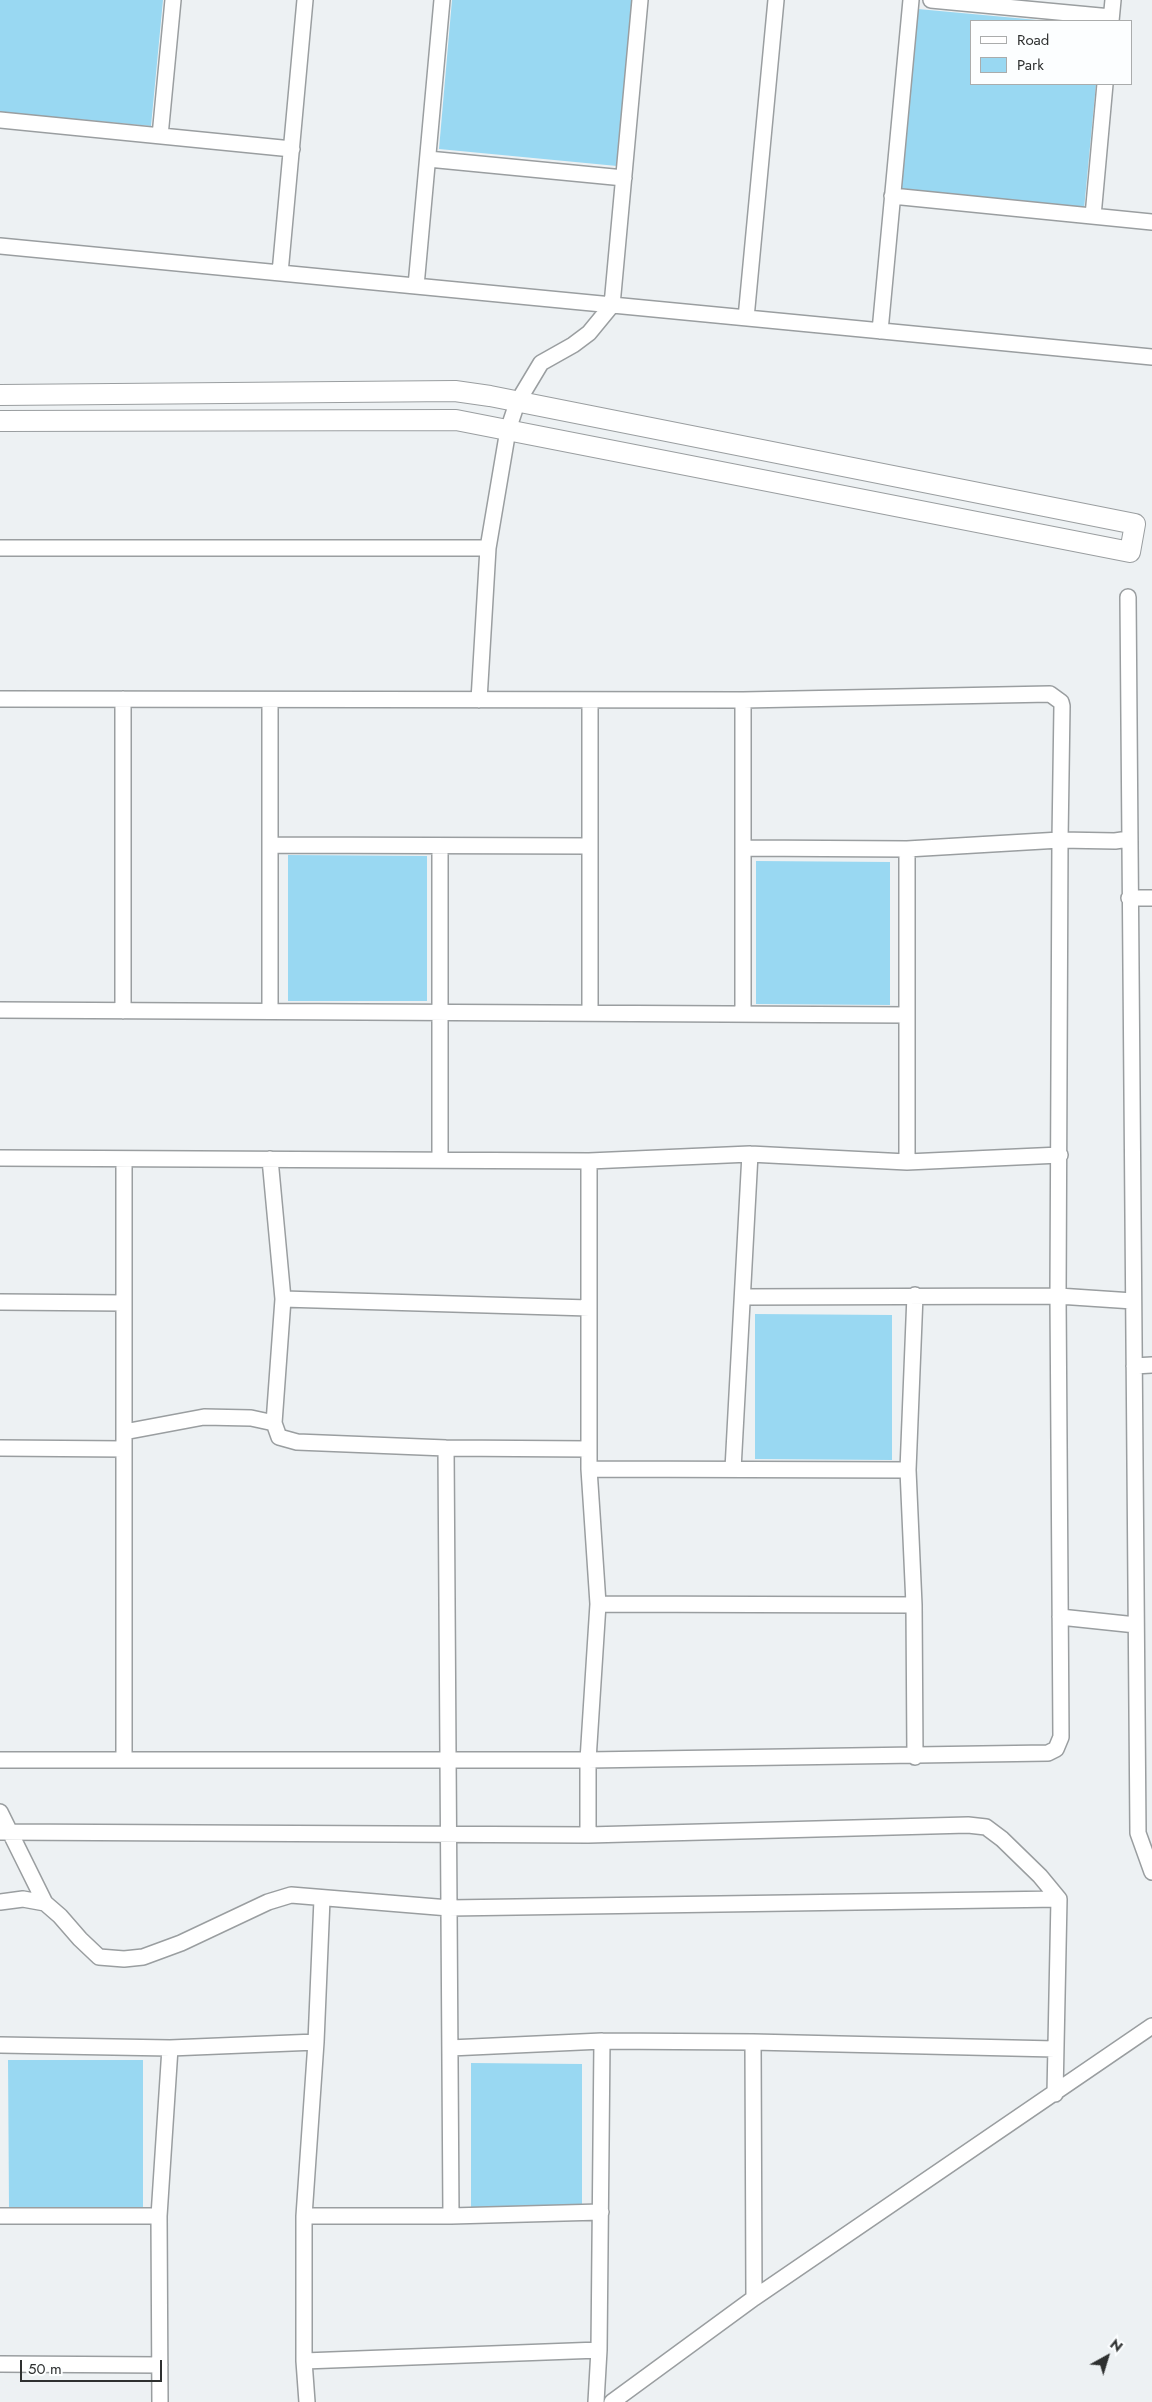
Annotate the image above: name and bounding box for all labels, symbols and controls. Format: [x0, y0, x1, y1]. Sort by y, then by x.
legend [970, 20, 1132, 85]
text: Road [1017, 29, 1049, 51]
text: Park [1017, 54, 1044, 76]
north arrow [1082, 2332, 1132, 2382]
text: N [1106, 2334, 1127, 2357]
scale bar [22, 2350, 165, 2382]
text: 50 m [28, 2358, 62, 2380]

